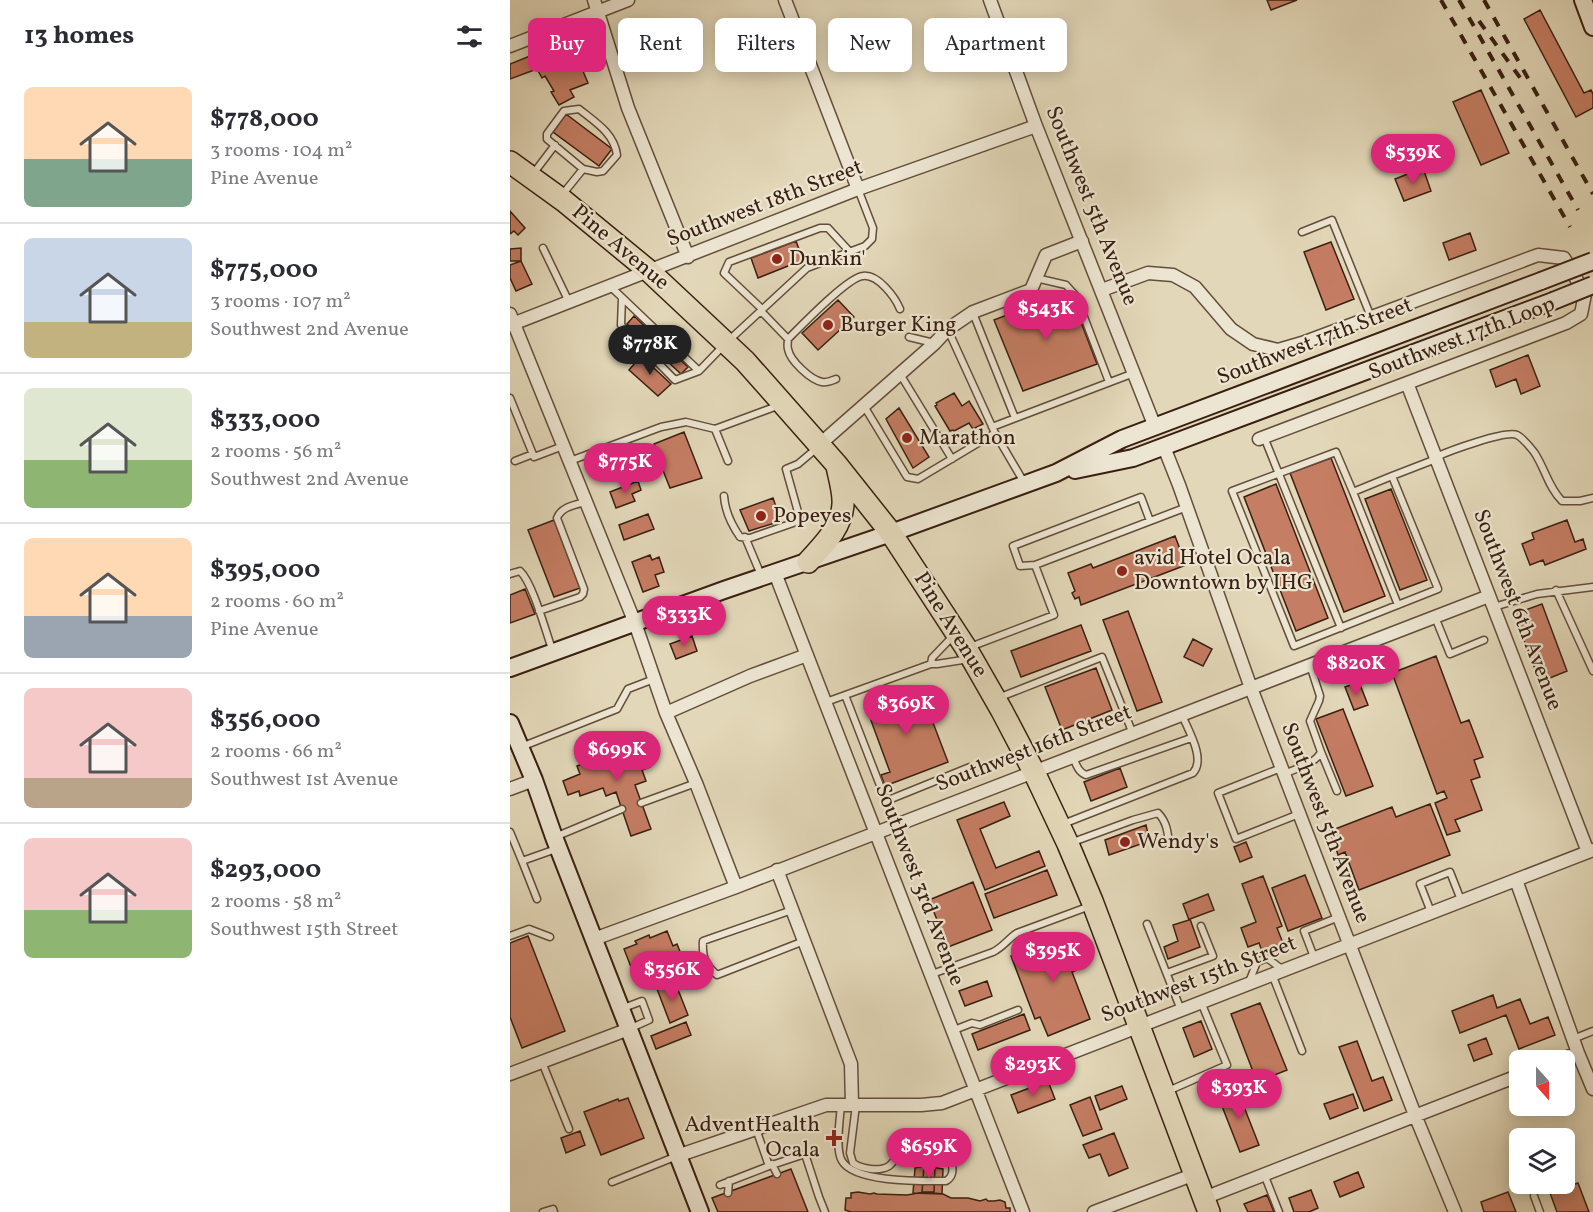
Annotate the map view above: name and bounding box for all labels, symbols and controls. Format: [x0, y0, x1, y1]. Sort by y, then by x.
text: 13 homes [24, 18, 134, 54]
chip: Buy [528, 18, 606, 72]
chip: Rent [618, 18, 703, 72]
chip: Filters [715, 18, 816, 72]
chip: New [828, 18, 912, 72]
chip: Apartment [924, 18, 1067, 72]
icon: filters [453, 20, 486, 53]
text: $778,000 [210, 101, 319, 137]
street label: Southwest 5th Avenue [1037, 102, 1145, 310]
icon: home [72, 111, 144, 183]
pin: $539K [1371, 134, 1455, 185]
text: 3 rooms · 104 m² [210, 137, 352, 165]
text: $539K [1385, 139, 1441, 167]
street label: Southwest 18th Street [663, 152, 868, 256]
text: Pine Avenue [210, 165, 318, 193]
street label: Pine Avenue [564, 198, 676, 298]
place label: Dunkin' [789, 244, 866, 275]
text: $775,000 [210, 252, 318, 288]
marker: Dunkin' [770, 252, 784, 266]
icon: home [72, 262, 144, 334]
text: 3 rooms · 107 m² [210, 288, 351, 316]
street label: Southwest 17th Loop [1364, 289, 1560, 389]
pin: $543K [1004, 290, 1088, 341]
street label: Southwest 17th Street [1213, 290, 1417, 394]
text: $543K [1018, 295, 1074, 323]
place label: Burger King [840, 310, 957, 341]
text: Southwest 2nd Avenue [210, 316, 409, 344]
marker: Burger King [821, 318, 835, 332]
pin: $778K [608, 325, 692, 376]
text: $778K [622, 330, 678, 358]
text: $333,000 [210, 402, 320, 438]
icon: home [72, 412, 144, 484]
place label: Marathon [919, 423, 1016, 454]
marker: Marathon [900, 431, 914, 445]
text: 2 rooms · 56 m² [210, 438, 341, 466]
pin: $775K [583, 443, 667, 494]
text: $775K [598, 448, 652, 476]
text: Southwest 2nd Avenue [210, 466, 409, 494]
place label: Popeyes [773, 501, 851, 532]
street label: Southwest 6th Avenue [1464, 505, 1570, 715]
marker: Popeyes [754, 509, 768, 523]
place label: avid Hotel Ocala Downtown by IHG [1134, 543, 1313, 599]
text: $395,000 [210, 552, 320, 588]
icon: home [72, 562, 144, 634]
marker: avid Hotel Ocala Downtown by IHG [1115, 564, 1129, 578]
street label: Pine Avenue [905, 566, 995, 684]
text: 2 rooms · 60 m² [210, 588, 344, 616]
pin: $333K [642, 596, 726, 647]
text: $333K [656, 601, 712, 629]
text: Pine Avenue [210, 616, 318, 644]
pin: $820K [1314, 645, 1398, 696]
text: $820K [1327, 650, 1385, 678]
pin: $369K [864, 685, 948, 736]
text: $369K [877, 690, 935, 718]
street label: Southwest 16th Street [932, 697, 1137, 801]
text: $356,000 [210, 702, 321, 738]
icon: home [72, 712, 144, 784]
street label: Southwest 5th Avenue [1272, 718, 1378, 928]
pin: $699K [575, 731, 659, 782]
text: $699K [588, 736, 646, 764]
text: 2 rooms · 66 m² [210, 738, 342, 766]
text: Southwest 1st Avenue [210, 766, 398, 794]
street label: Southwest 3rd Avenue [866, 779, 972, 991]
place label: Wendy's [1137, 827, 1219, 858]
marker: Wendy's [1118, 835, 1132, 849]
text: $293,000 [210, 852, 321, 888]
icon: home [72, 862, 144, 934]
text: 2 rooms · 58 m² [210, 888, 341, 916]
text: Southwest 15th Street [210, 916, 398, 944]
street label: Southwest 15th Street [1097, 928, 1301, 1032]
pin: $395K [1011, 932, 1095, 983]
text: $395K [1025, 937, 1081, 965]
pin: $356K [630, 951, 714, 1002]
text: $356K [644, 956, 700, 984]
pin: $293K [991, 1046, 1075, 1097]
north arrow [1509, 1050, 1575, 1116]
map controls [1509, 1050, 1575, 1194]
text: $293K [1005, 1051, 1062, 1079]
pin: $393K [1197, 1069, 1281, 1120]
text: $393K [1211, 1074, 1267, 1102]
place label: AdventHealth Ocala [685, 1110, 820, 1166]
pin: $659K [887, 1128, 971, 1179]
button: layers [1509, 1128, 1575, 1194]
marker: AdventHealth Ocala [825, 1129, 843, 1147]
text: $659K [900, 1133, 958, 1161]

